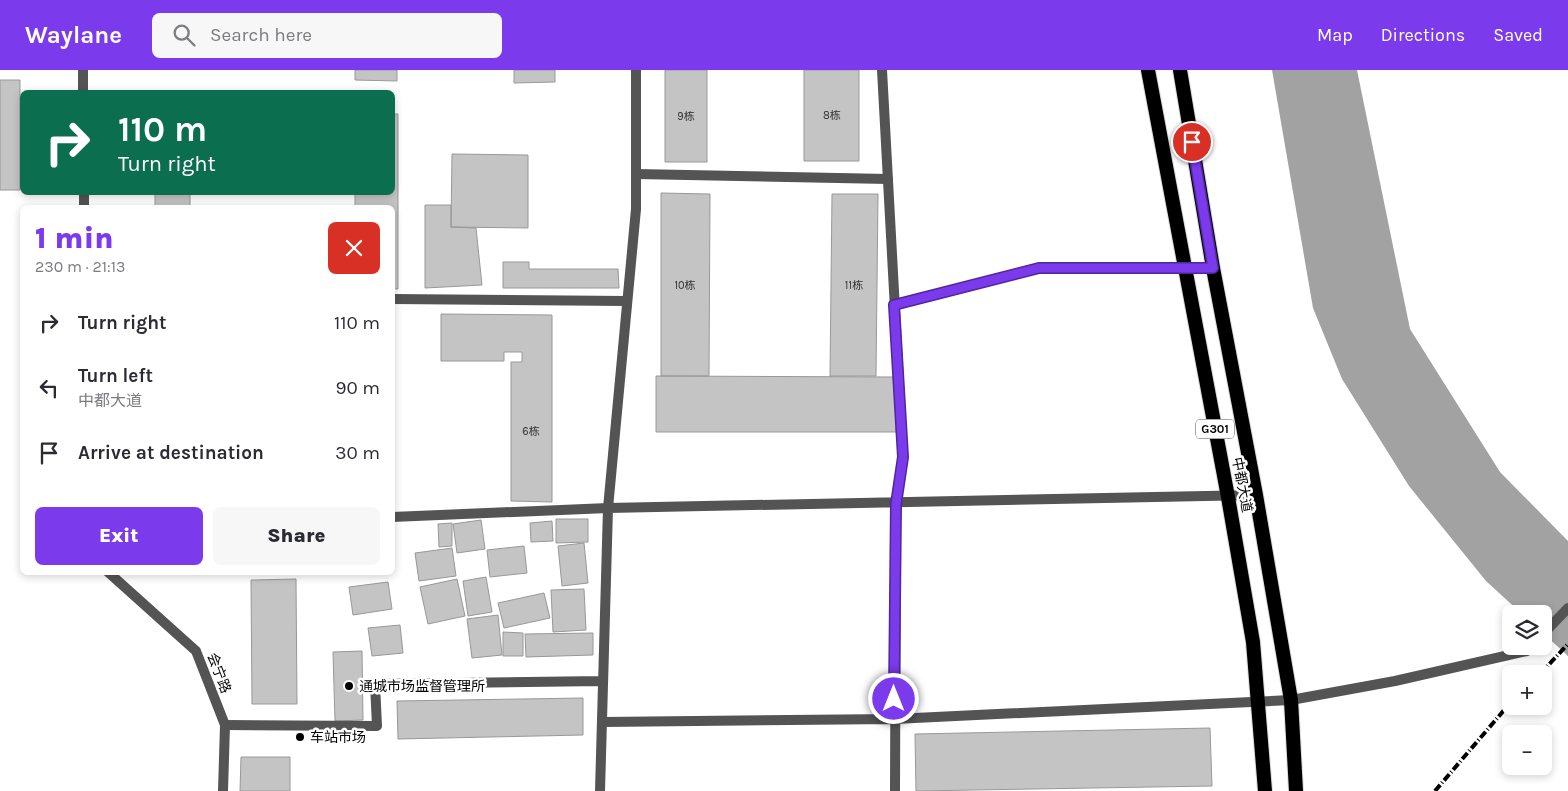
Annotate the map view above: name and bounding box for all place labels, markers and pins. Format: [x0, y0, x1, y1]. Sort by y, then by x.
pin [1171, 121, 1213, 163]
place label: 通城市场监督管理所 [359, 678, 485, 695]
marker: 通城市场监督管理所 [343, 680, 355, 692]
place label: 车站市场 [310, 729, 366, 746]
marker: 车站市场 [294, 731, 306, 743]

